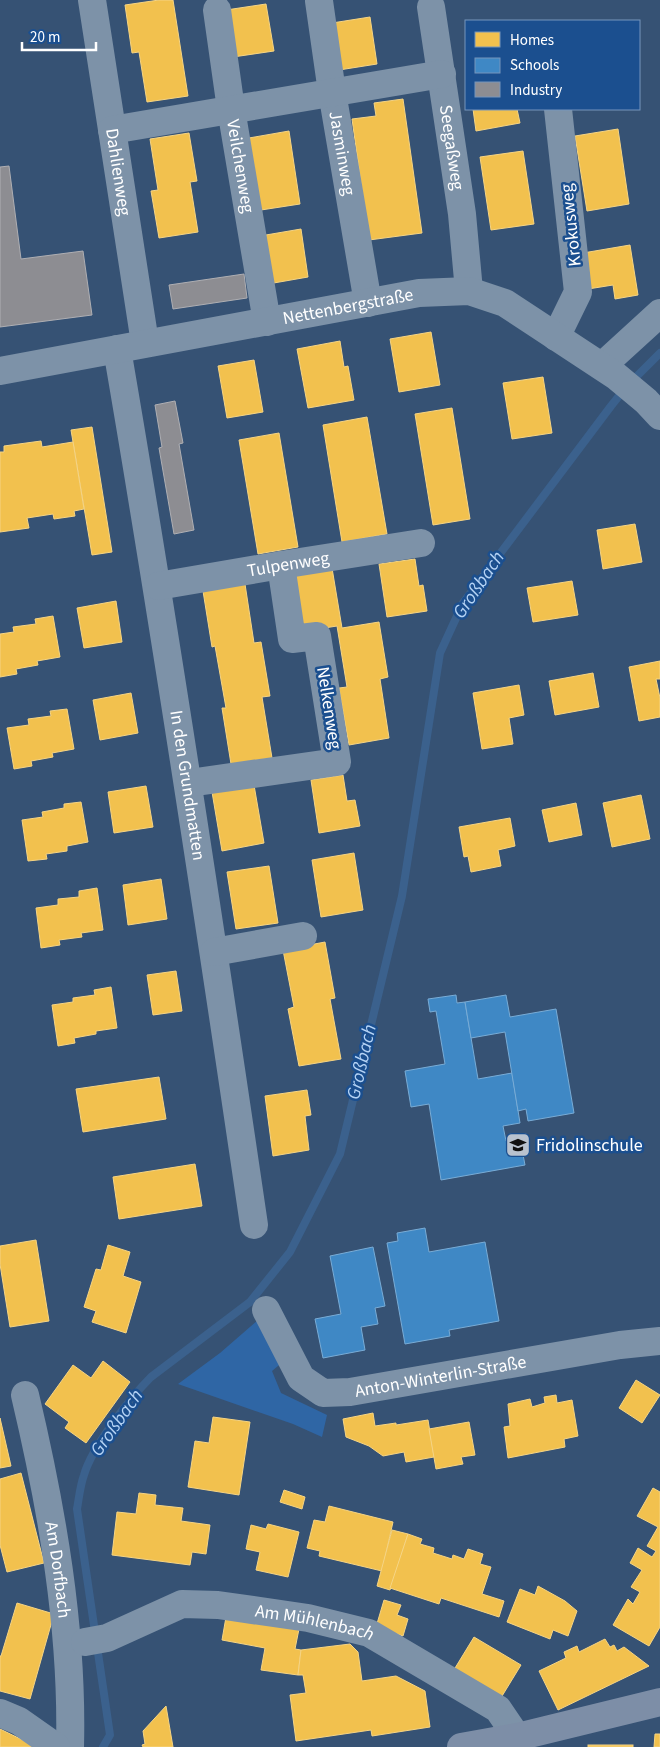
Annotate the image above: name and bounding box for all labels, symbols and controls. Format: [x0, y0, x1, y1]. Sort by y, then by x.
scale bar [22, 20, 96, 52]
legend [465, 20, 640, 110]
text: 20 m [30, 27, 60, 48]
text: Homes [510, 30, 554, 51]
text: Schools [510, 55, 559, 76]
text: Industry [510, 80, 562, 101]
street label: Seegaßweg [433, 103, 471, 192]
street label: Jasminweg [323, 109, 362, 197]
street label: Veilchenweg [220, 118, 261, 215]
street label: Dahlienweg [99, 126, 138, 218]
street label: Krokusweg [554, 182, 588, 268]
street label: Nettenbergstraße [281, 282, 415, 331]
street label: Tulpenweg [245, 545, 331, 583]
water label: Großbach [446, 546, 512, 624]
street label: Nelkenweg [310, 665, 348, 751]
street label: In den Grundmatten [164, 708, 212, 862]
water label: Großbach [340, 1022, 384, 1102]
school or university icon: Fridolinschule [505, 1132, 531, 1158]
place label: Fridolinschule [536, 1133, 643, 1158]
street label: Anton-Winterlin-Straße [353, 1349, 528, 1403]
water label: Großbach [84, 1384, 150, 1462]
street label: Am Dorfbach [39, 1519, 77, 1619]
street label: Am Mühlenbach [253, 1598, 380, 1646]

